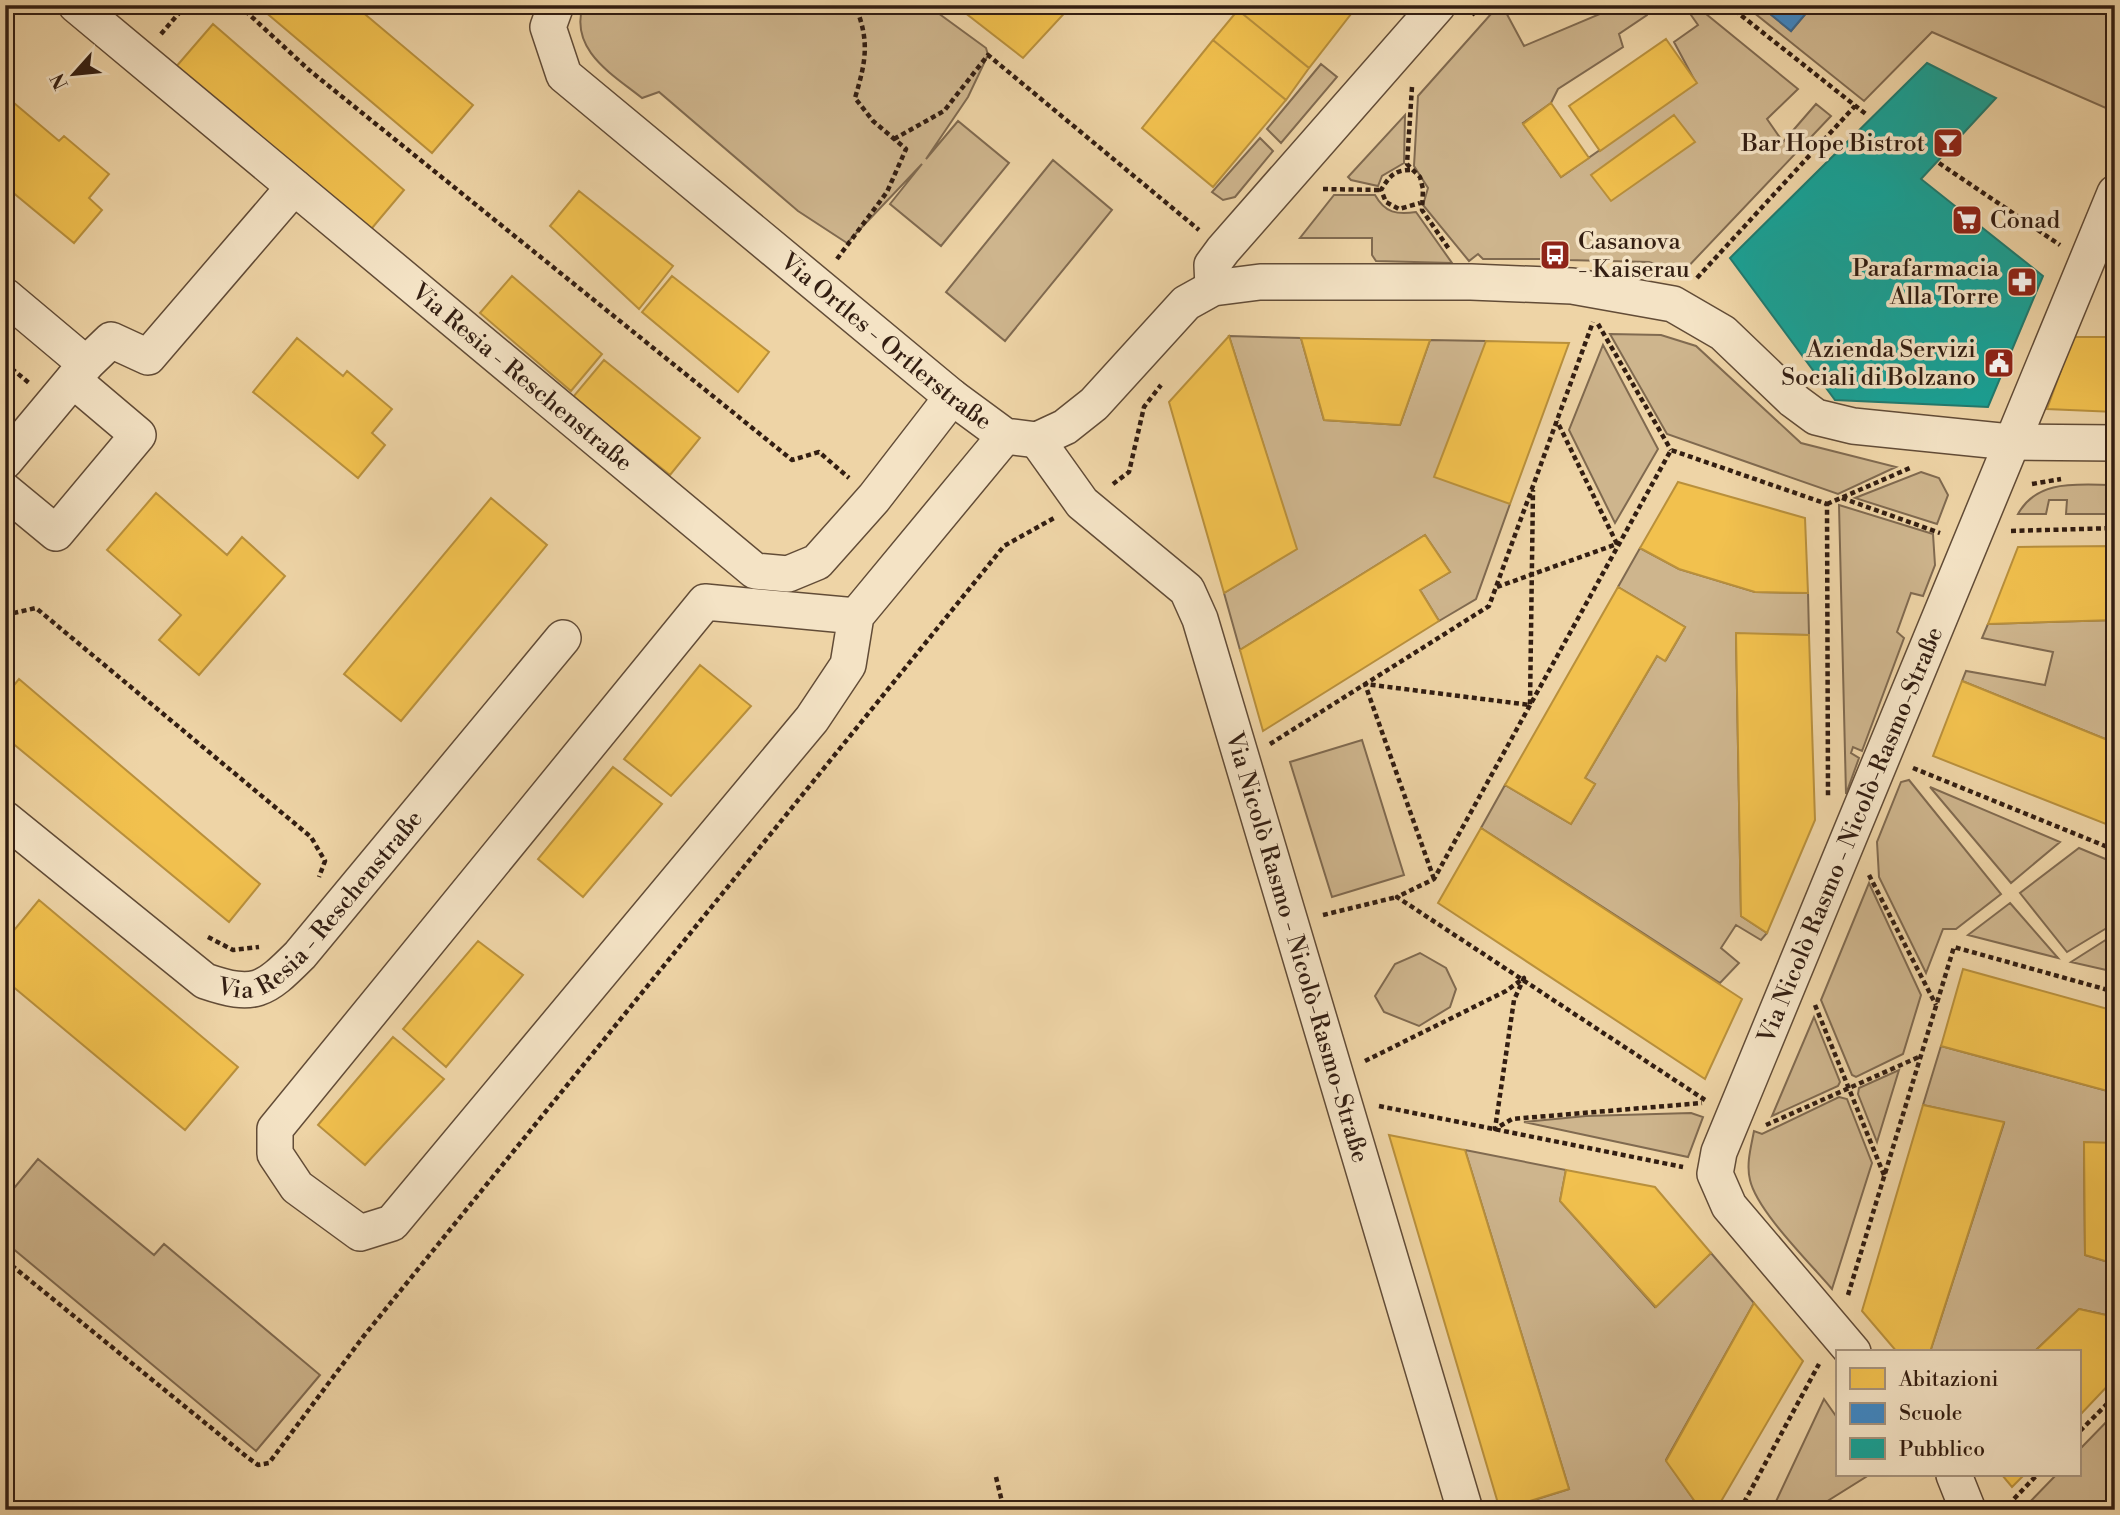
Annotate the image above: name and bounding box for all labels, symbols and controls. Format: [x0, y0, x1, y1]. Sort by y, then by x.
north arrow [38, 38, 108, 108]
text: N [46, 69, 74, 93]
bar icon: Bar Hope Bistrot [1931, 126, 1965, 160]
place label: Bar Hope Bistrot [1740, 129, 1925, 159]
supermarket icon: Conad [1950, 203, 1984, 237]
place label: Conad [1990, 206, 2060, 236]
place label: Casanova - Kaiserau [1578, 227, 1690, 285]
bus stop icon: Casanova - Kaiserau [1538, 238, 1572, 272]
street label: Via Ortles - Ortlerstraße [773, 246, 997, 437]
place label: Parafarmacia Alla Torre [1852, 254, 2000, 312]
pharmacy icon: Parafarmacia Alla Torre [2005, 265, 2039, 299]
street label: Via Resia - Reschenstraße [404, 277, 638, 478]
place label: Azienda Servizi Sociali di Bolzano [1781, 335, 1976, 393]
public building icon: Azienda Servizi Sociali di Bolzano [1982, 346, 2016, 380]
street label: Via Nicolò Rasmo - Nicolò-Rasmo-Straße [1751, 623, 1950, 1049]
street label: Via Nicolò Rasmo - Nicolò-Rasmo-Straße [1218, 728, 1375, 1166]
street label: Via Resia - Reschenstraße [213, 805, 430, 1006]
legend [1836, 1350, 2082, 1476]
text: Abitazioni [1898, 1367, 1998, 1393]
text: Scuole [1899, 1401, 1962, 1427]
text: Pubblico [1899, 1437, 1985, 1463]

